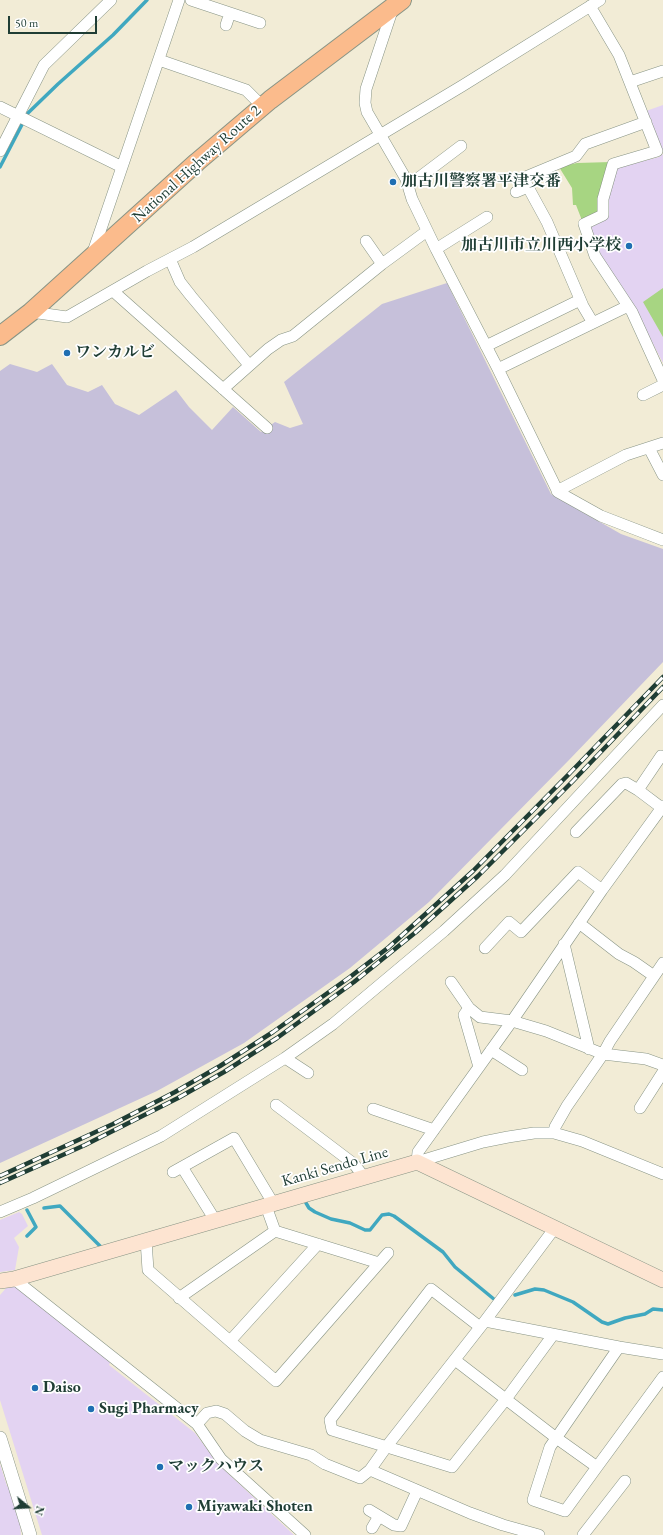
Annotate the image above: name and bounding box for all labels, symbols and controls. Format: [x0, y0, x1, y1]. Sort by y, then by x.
scale bar [10, 8, 99, 34]
text: 50 m [15, 15, 38, 31]
street label: National Highway Route 2 [129, 101, 265, 227]
place label: 加古川警察署平津交番 [401, 172, 561, 192]
marker: 加古川警察署平津交番 [388, 177, 398, 187]
place label: 加古川市立川西小学校 [461, 236, 621, 256]
marker: 加古川市立川西小学校 [624, 241, 634, 251]
place label: ワンカルビ [75, 343, 155, 363]
marker: ワンカルビ [62, 348, 72, 358]
street label: Kanki Sendo Line [280, 1143, 390, 1191]
place label: Daiso [43, 1378, 81, 1398]
marker: Daiso [30, 1383, 40, 1393]
place label: Sugi Pharmacy [99, 1399, 199, 1419]
marker: Sugi Pharmacy [86, 1404, 96, 1414]
place label: マックハウス [168, 1457, 264, 1477]
marker: マックハウス [155, 1462, 165, 1472]
north arrow [8, 1487, 48, 1527]
place label: Miyawaki Shoten [197, 1497, 313, 1517]
marker: Miyawaki Shoten [184, 1502, 194, 1512]
text: N [31, 1504, 47, 1517]

